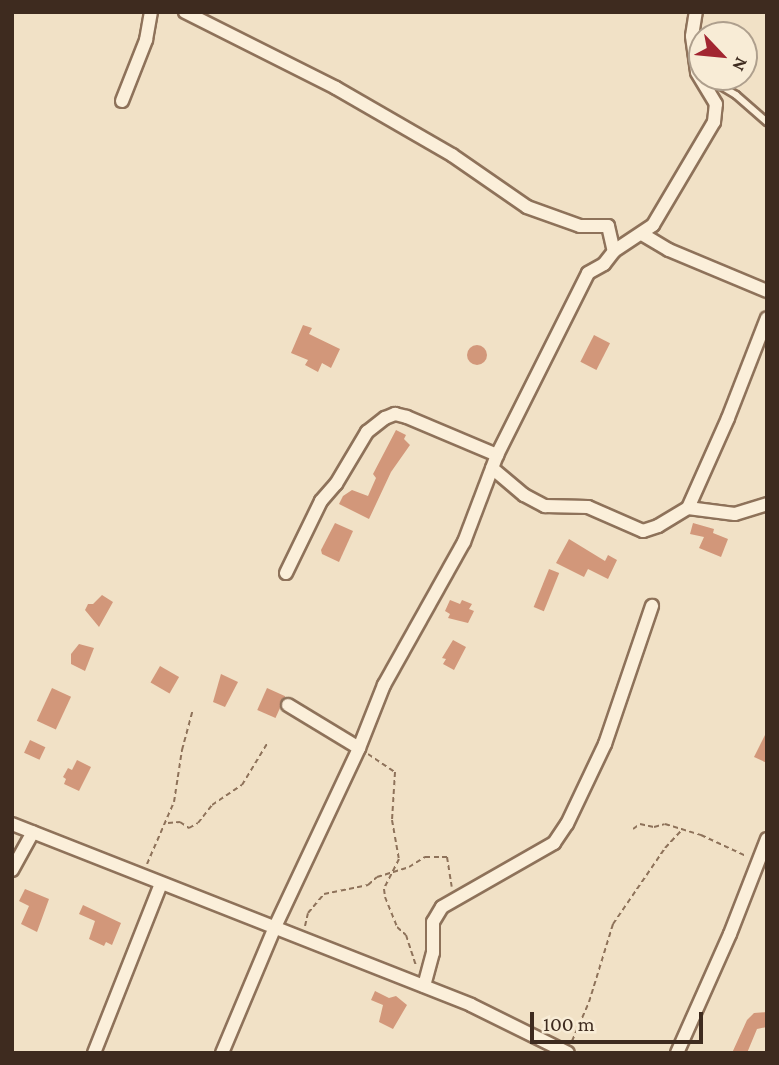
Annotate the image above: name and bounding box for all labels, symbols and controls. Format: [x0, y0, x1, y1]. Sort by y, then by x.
north arrow [688, 21, 758, 91]
text: N [728, 54, 753, 75]
scale bar [534, 998, 707, 1042]
text: 100 m [543, 1012, 595, 1036]

